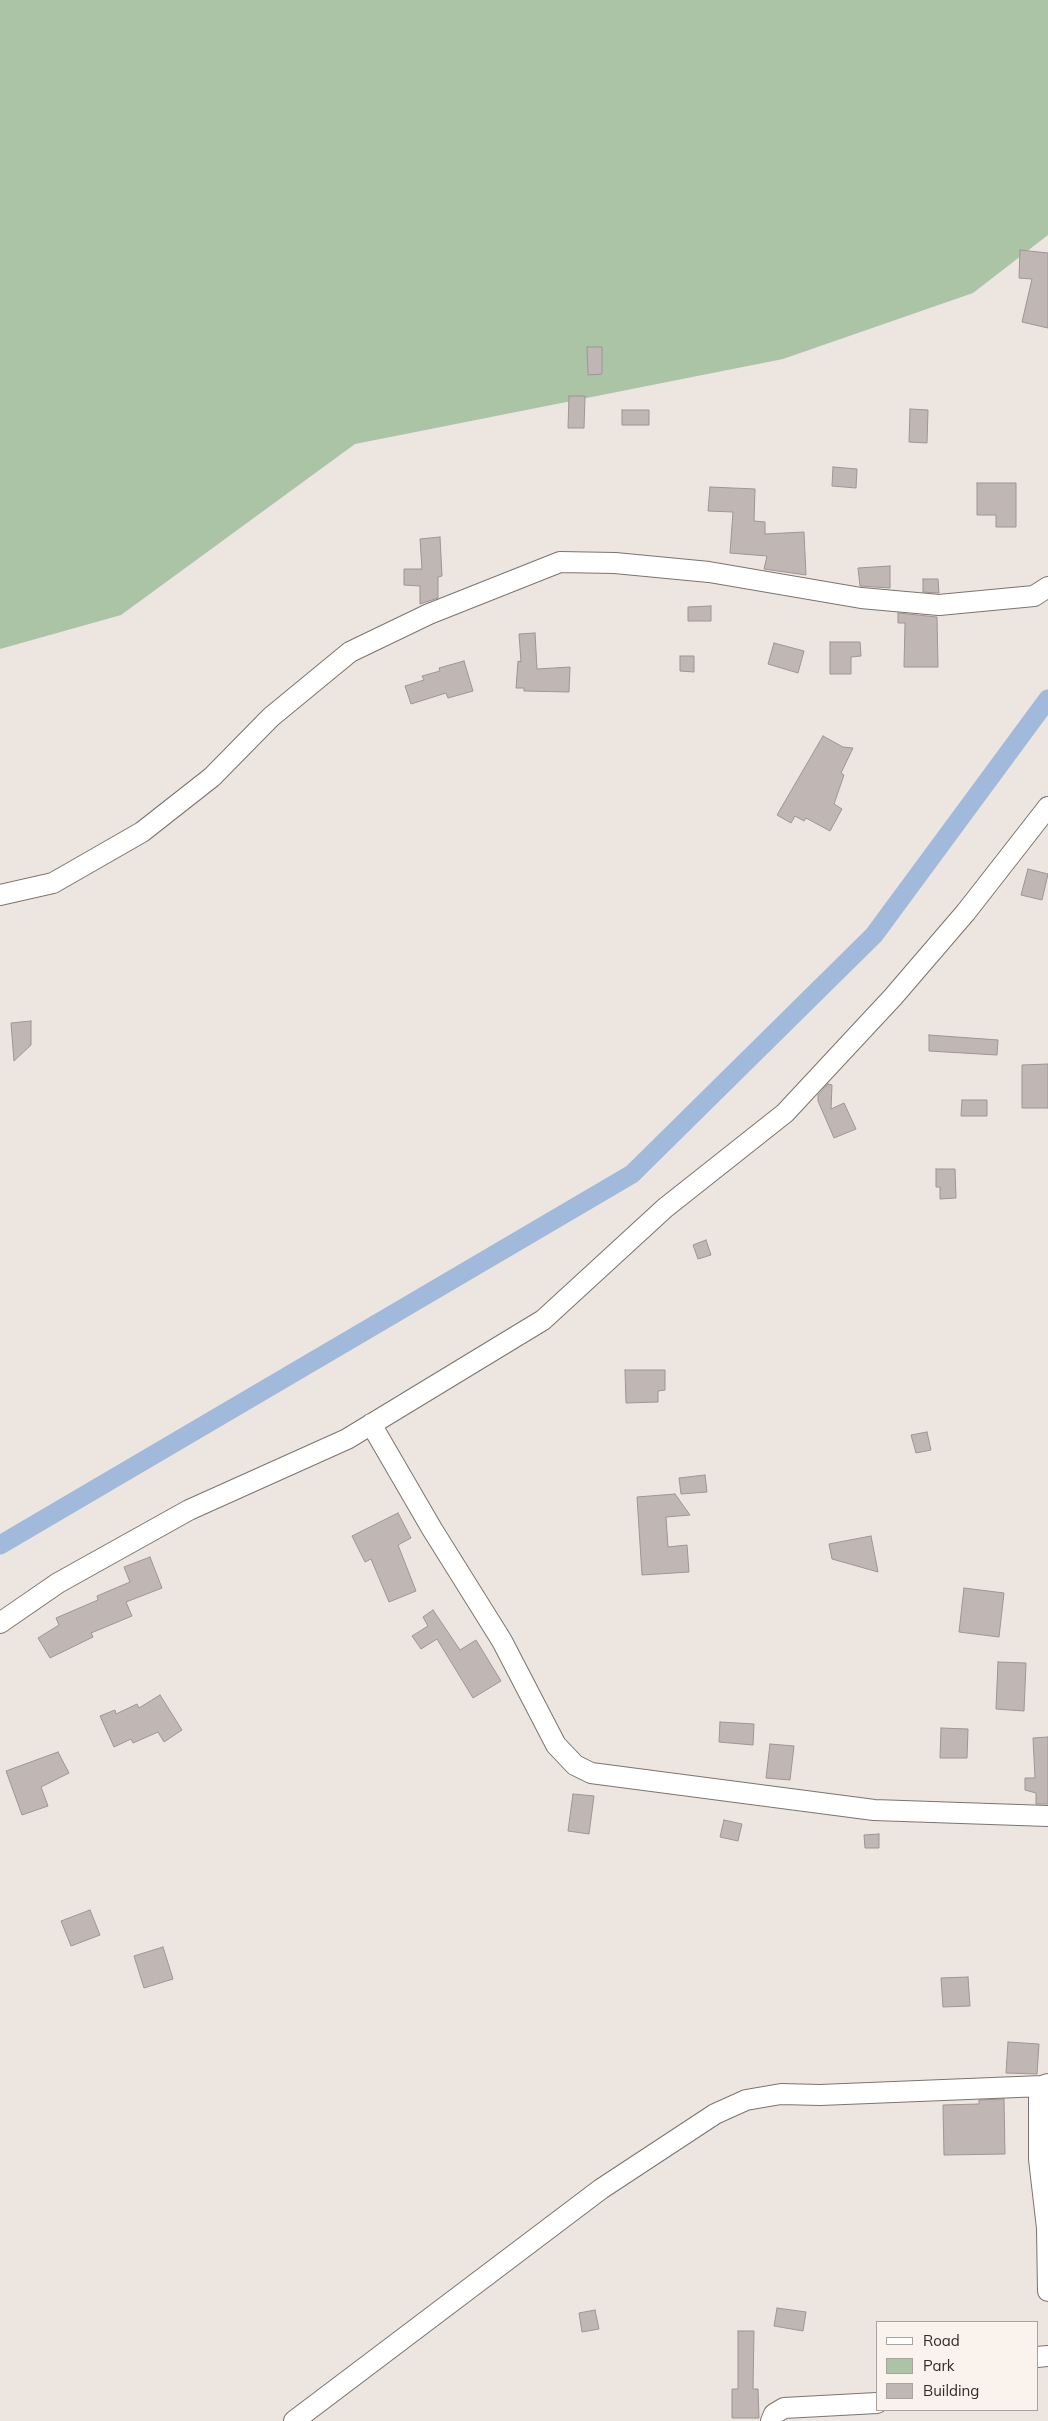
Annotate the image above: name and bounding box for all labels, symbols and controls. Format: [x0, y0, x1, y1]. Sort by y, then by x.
legend [876, 2321, 1038, 2411]
text: Road [923, 2331, 960, 2350]
text: Park [923, 2356, 955, 2375]
text: Building [923, 2381, 979, 2400]

